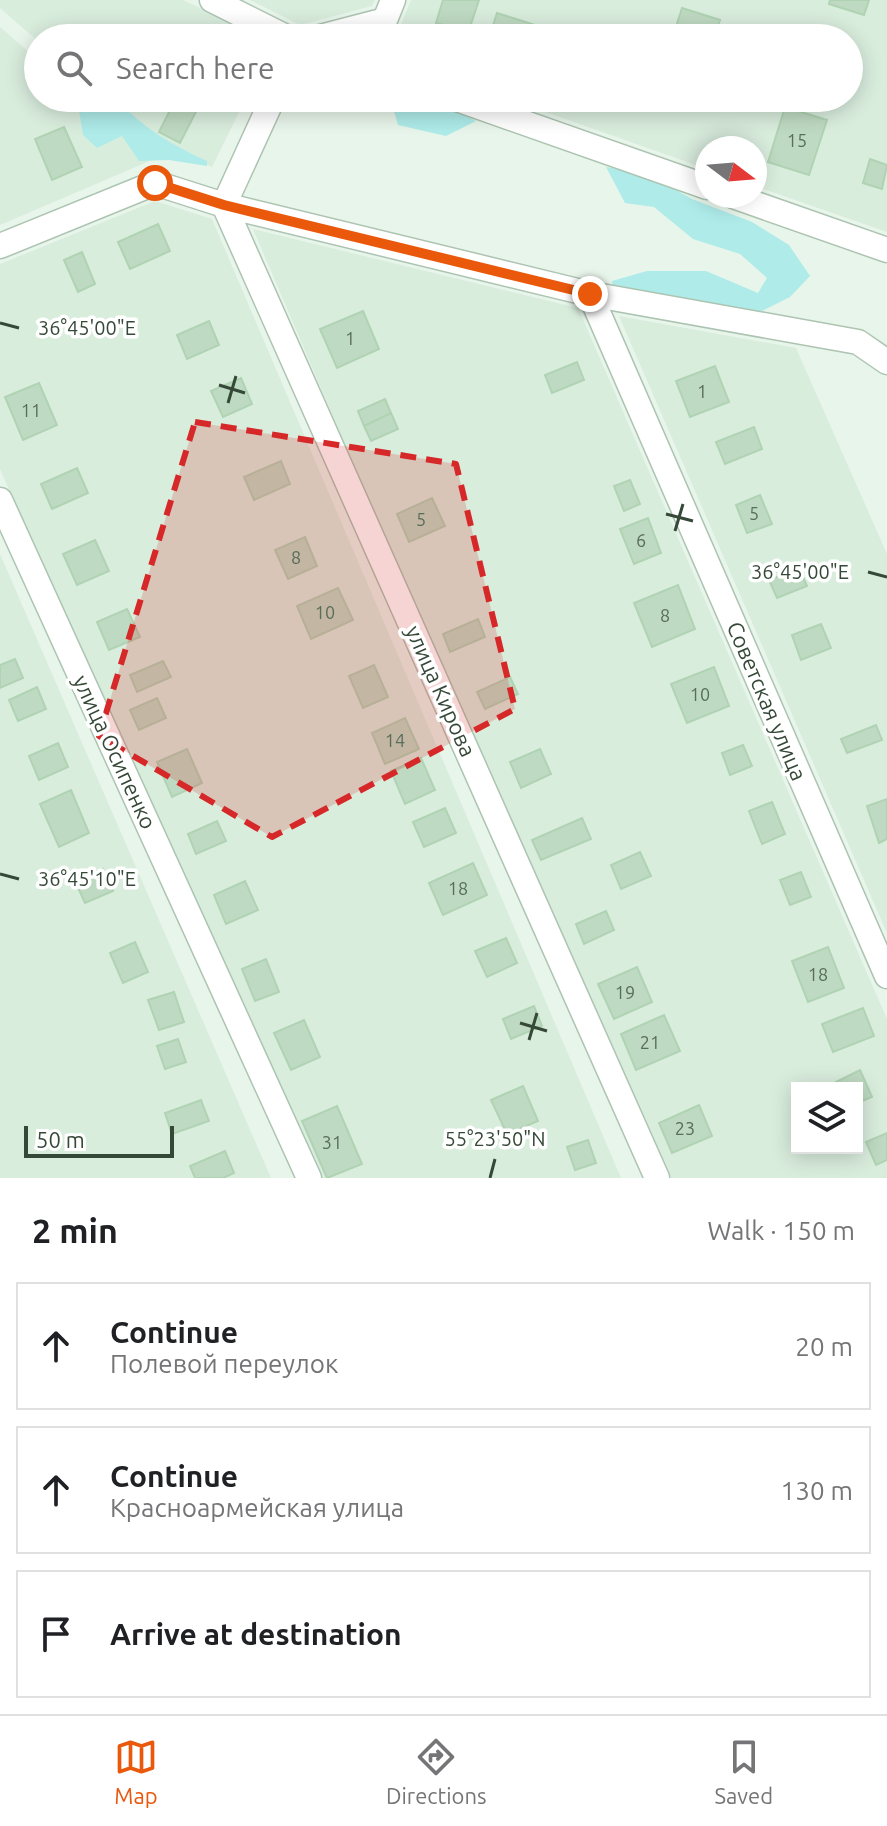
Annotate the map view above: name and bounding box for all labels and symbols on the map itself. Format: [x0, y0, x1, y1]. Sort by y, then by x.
house number: 15 [787, 130, 807, 150]
north arrow [695, 136, 767, 208]
route start [137, 165, 173, 201]
route end [572, 276, 608, 312]
text: 36°45'00"E [38, 316, 136, 339]
house number: 1 [345, 328, 355, 348]
house number: 1 [697, 381, 707, 401]
house number: 11 [21, 400, 41, 420]
house number: 5 [749, 503, 759, 523]
house number: 5 [416, 509, 426, 529]
house number: 6 [636, 530, 646, 550]
house number: 8 [291, 547, 301, 567]
text: 36°45'00"E [751, 560, 849, 583]
house number: 10 [315, 602, 335, 622]
house number: 8 [660, 605, 670, 625]
street label: Советская улица [723, 618, 812, 784]
street label: улица Кирова [401, 621, 482, 760]
street label: улица Осипенко [69, 671, 162, 833]
house number: 10 [690, 684, 710, 704]
house number: 14 [385, 730, 405, 750]
text: 36°45'10"E [38, 867, 136, 890]
house number: 18 [448, 878, 468, 898]
house number: 18 [808, 964, 828, 984]
house number: 19 [615, 982, 635, 1002]
house number: 21 [640, 1032, 660, 1052]
house number: 23 [675, 1118, 695, 1138]
scale bar [24, 1122, 174, 1158]
text: 55°23'50"N [444, 1127, 546, 1150]
house number: 31 [322, 1132, 342, 1152]

